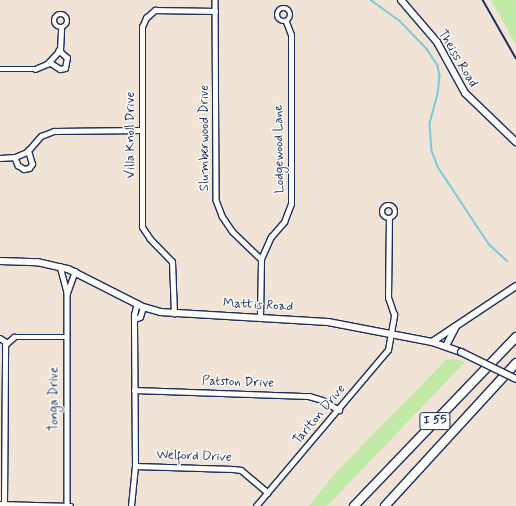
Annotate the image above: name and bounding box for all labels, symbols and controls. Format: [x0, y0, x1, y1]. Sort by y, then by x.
street label: Theiss Road [434, 28, 480, 90]
street label: Slumberwood Drive [197, 85, 213, 191]
street label: Villa Knoll Drive [123, 92, 139, 178]
street label: Lodgewood Lane [271, 104, 289, 194]
street label: Mattis Road [223, 296, 293, 316]
street label: Tonga Drive [47, 367, 63, 431]
street label: Patston Drive [202, 374, 274, 392]
street label: Tarlton Drive [291, 382, 349, 448]
road number: I 55 [419, 411, 451, 431]
street label: Welford Drive [157, 448, 231, 466]

